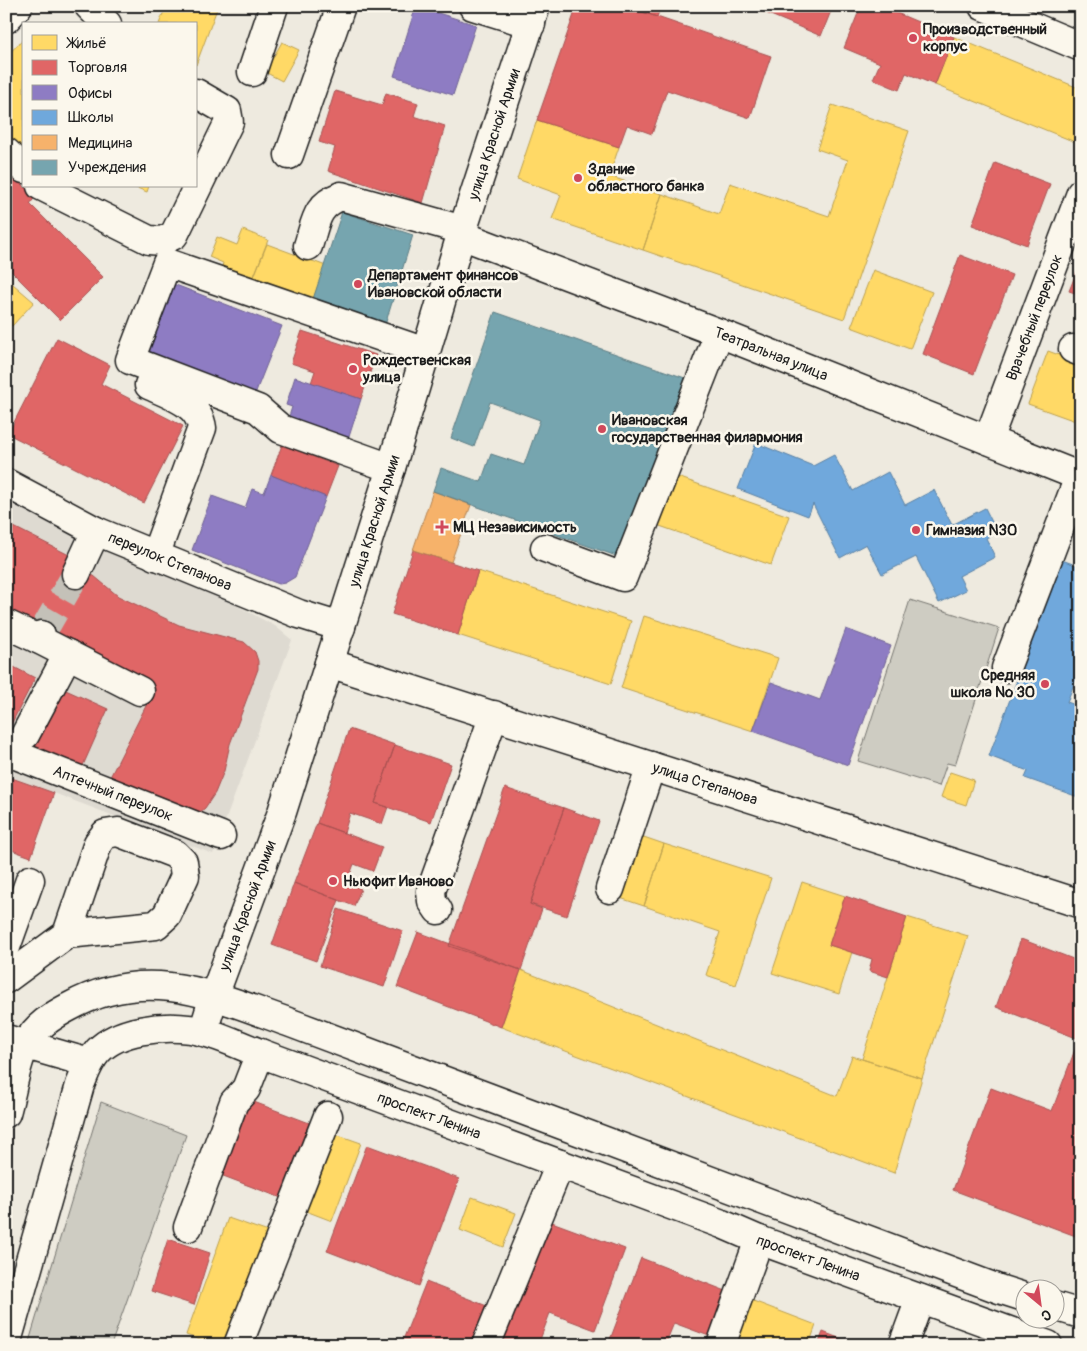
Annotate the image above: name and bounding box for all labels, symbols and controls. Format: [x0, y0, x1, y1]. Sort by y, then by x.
place label: Производственный корпус [923, 20, 1047, 56]
legend [22, 22, 198, 188]
marker: Производственный корпус [907, 32, 919, 44]
text: Жильё [66, 34, 107, 53]
text: Торговля [68, 58, 127, 77]
street label: улица Красной Армии [464, 66, 525, 203]
text: Офисы [68, 84, 112, 103]
text: Школы [68, 108, 114, 127]
text: Медицина [68, 134, 132, 153]
text: Учреждения [68, 158, 146, 177]
place label: Здание областного банка [587, 160, 704, 196]
marker: Здание областного банка [572, 172, 584, 184]
street label: Врачебный переулок [1002, 252, 1067, 383]
place label: Департамент финансов Ивановской области [367, 266, 518, 302]
marker: Департамент финансов Ивановской области [352, 278, 364, 290]
street label: Театральная улица [711, 323, 831, 385]
place label: Рождественская улица [362, 351, 471, 387]
marker: Рождественская улица [347, 363, 359, 375]
place label: Ивановская государственная филармония [611, 411, 802, 447]
marker: Ивановская государственная филармония [596, 423, 608, 435]
street label: улица Красной Армии [345, 453, 404, 590]
place label: МЦ Независимость [453, 518, 577, 537]
marker: МЦ Независимость [435, 520, 449, 534]
place label: Гимназия N30 [926, 521, 1017, 540]
marker: Гимназия N30 [910, 524, 922, 536]
street label: переулок Степанова [105, 528, 234, 595]
place label: Средняя школа № 30 [950, 666, 1035, 702]
marker: Средняя школа № 30 [1039, 678, 1051, 690]
street label: улица Степанова [649, 758, 760, 810]
street label: Аптечный переулок [50, 762, 176, 826]
street label: улица Красной Армии [215, 838, 281, 974]
place label: Ньюфит Иваново [343, 872, 453, 891]
marker: Ньюфит Иваново [327, 875, 339, 887]
street label: проспект Ленина [375, 1088, 483, 1144]
street label: проспект Ленина [754, 1231, 863, 1286]
north arrow [1014, 1278, 1064, 1328]
text: С [1038, 1305, 1054, 1325]

